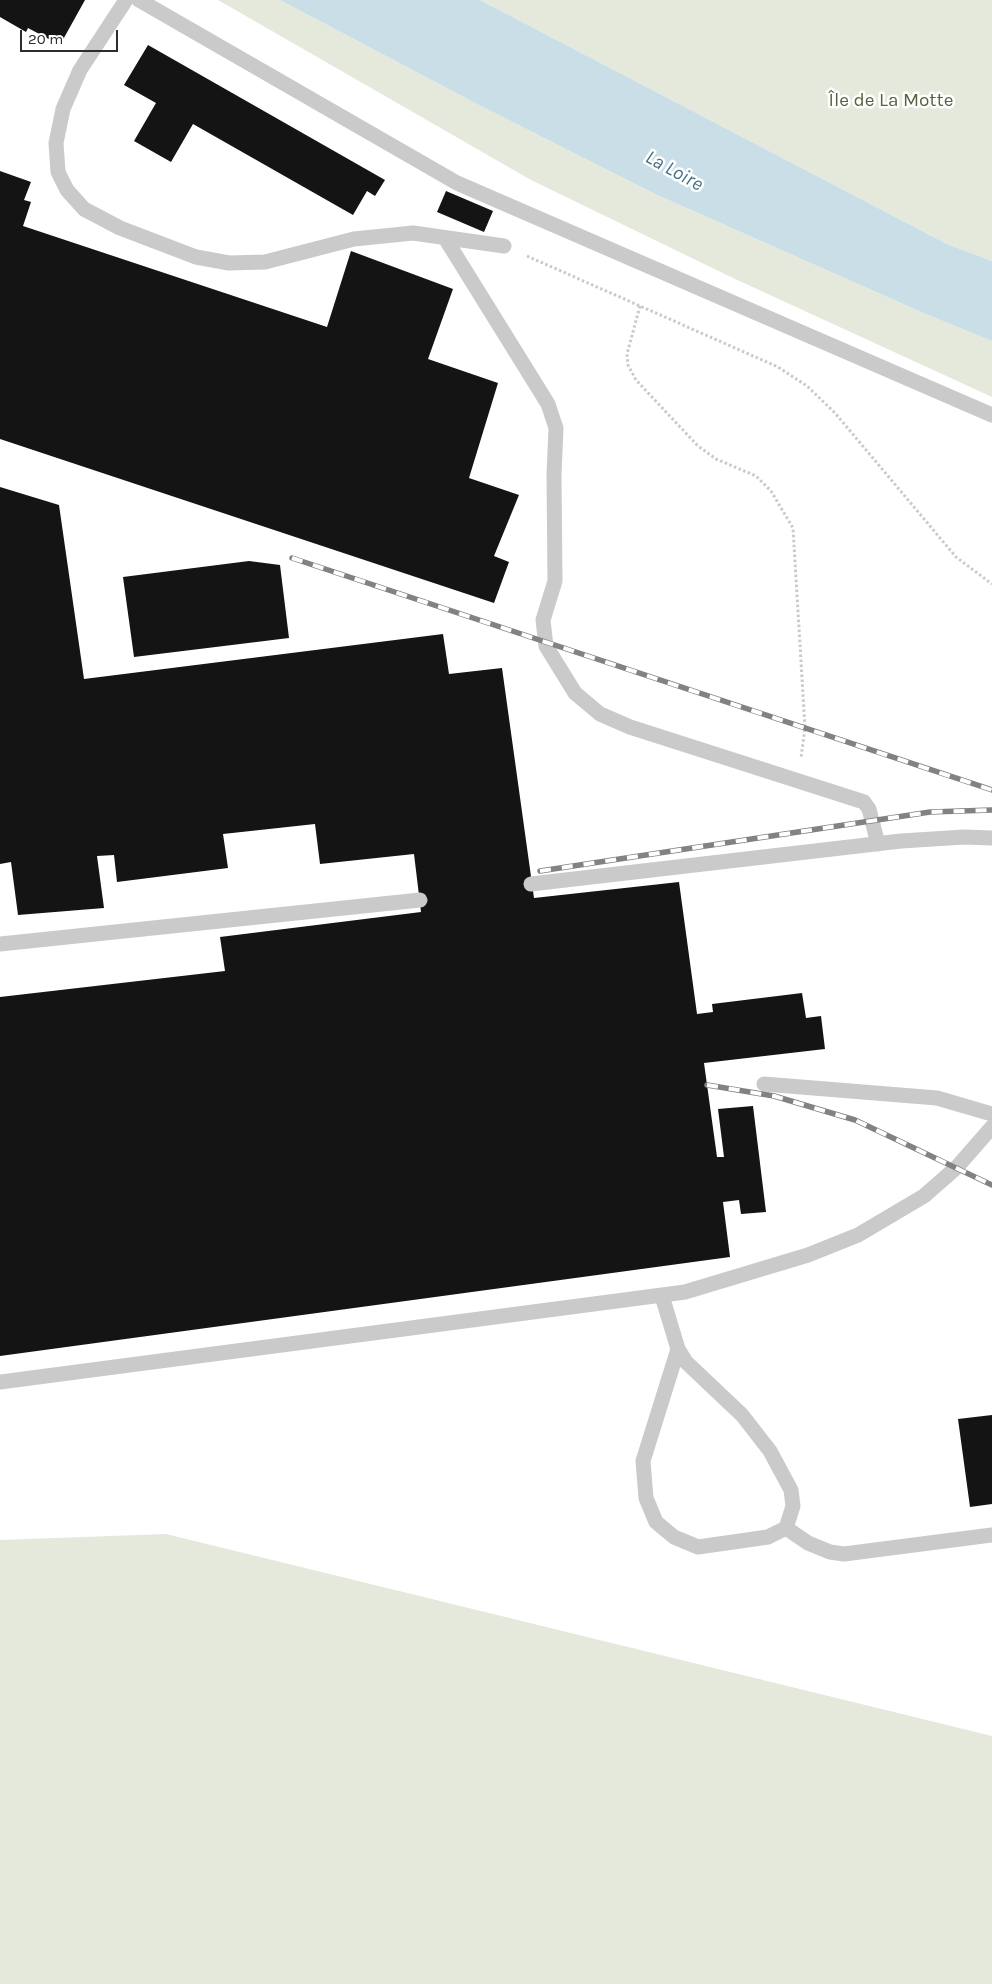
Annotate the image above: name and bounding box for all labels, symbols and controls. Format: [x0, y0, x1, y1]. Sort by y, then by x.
scale bar [22, 20, 120, 52]
text: 20 m [28, 30, 63, 48]
park label: Île de La Motte [829, 90, 953, 112]
water label: La Loire [641, 145, 707, 197]

